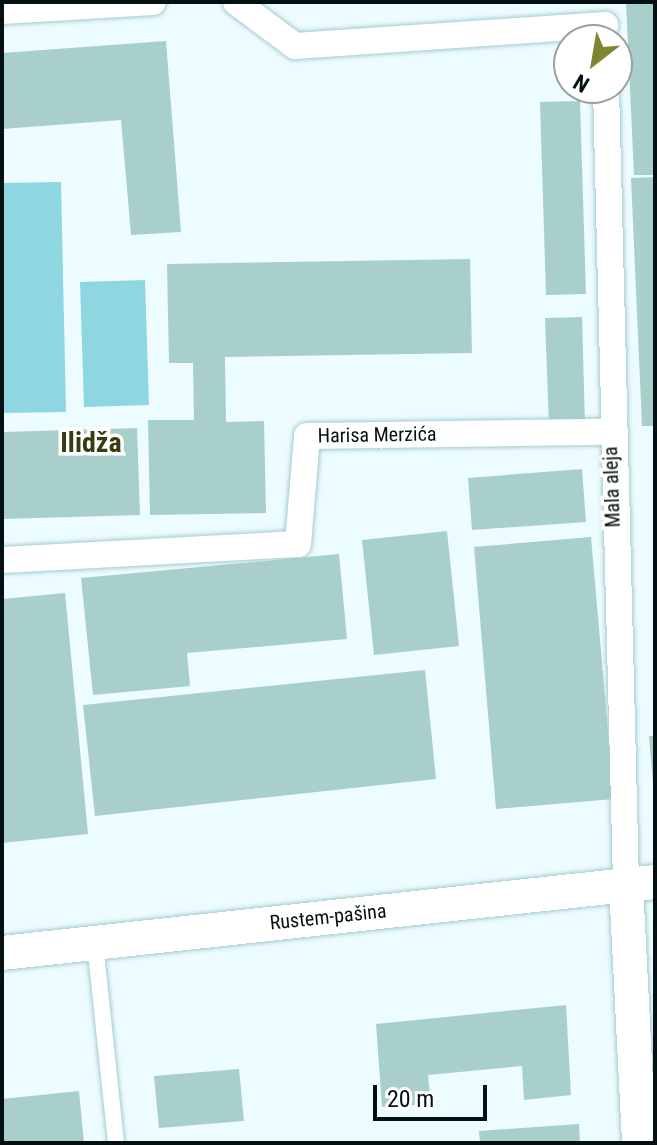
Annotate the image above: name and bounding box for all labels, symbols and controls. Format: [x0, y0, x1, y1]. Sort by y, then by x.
north arrow [553, 24, 633, 104]
text: N [569, 69, 594, 97]
street label: Harisa Merzića [317, 422, 437, 448]
district label: Ilidža [60, 426, 122, 460]
street label: Mala aleja [599, 446, 625, 528]
street label: Rustem-pašina [268, 899, 388, 935]
scale bar [377, 1069, 491, 1119]
text: 20 m [387, 1085, 434, 1113]

